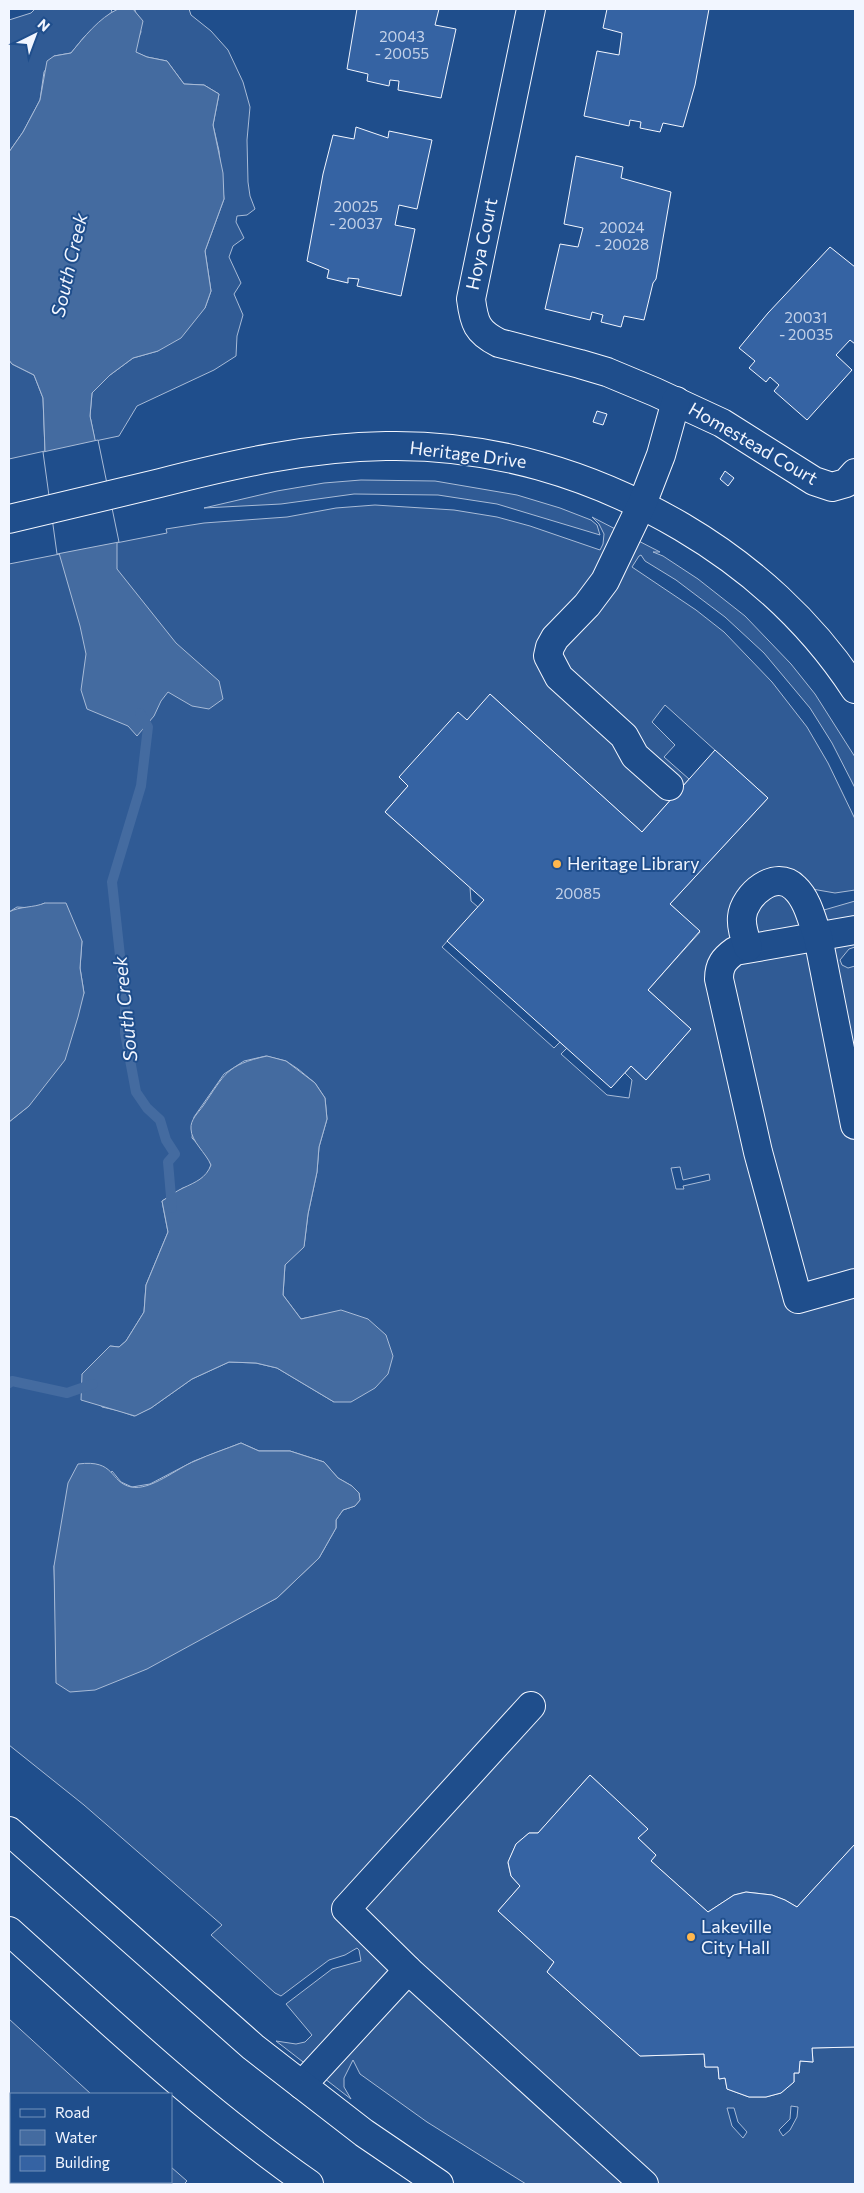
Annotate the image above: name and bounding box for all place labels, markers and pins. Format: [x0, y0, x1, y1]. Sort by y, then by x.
place label: Heritage Library [567, 852, 700, 874]
marker: Heritage Library [551, 858, 563, 870]
place label: Lakeville City Hall [701, 1915, 772, 1958]
marker: Lakeville City Hall [685, 1931, 697, 1943]

